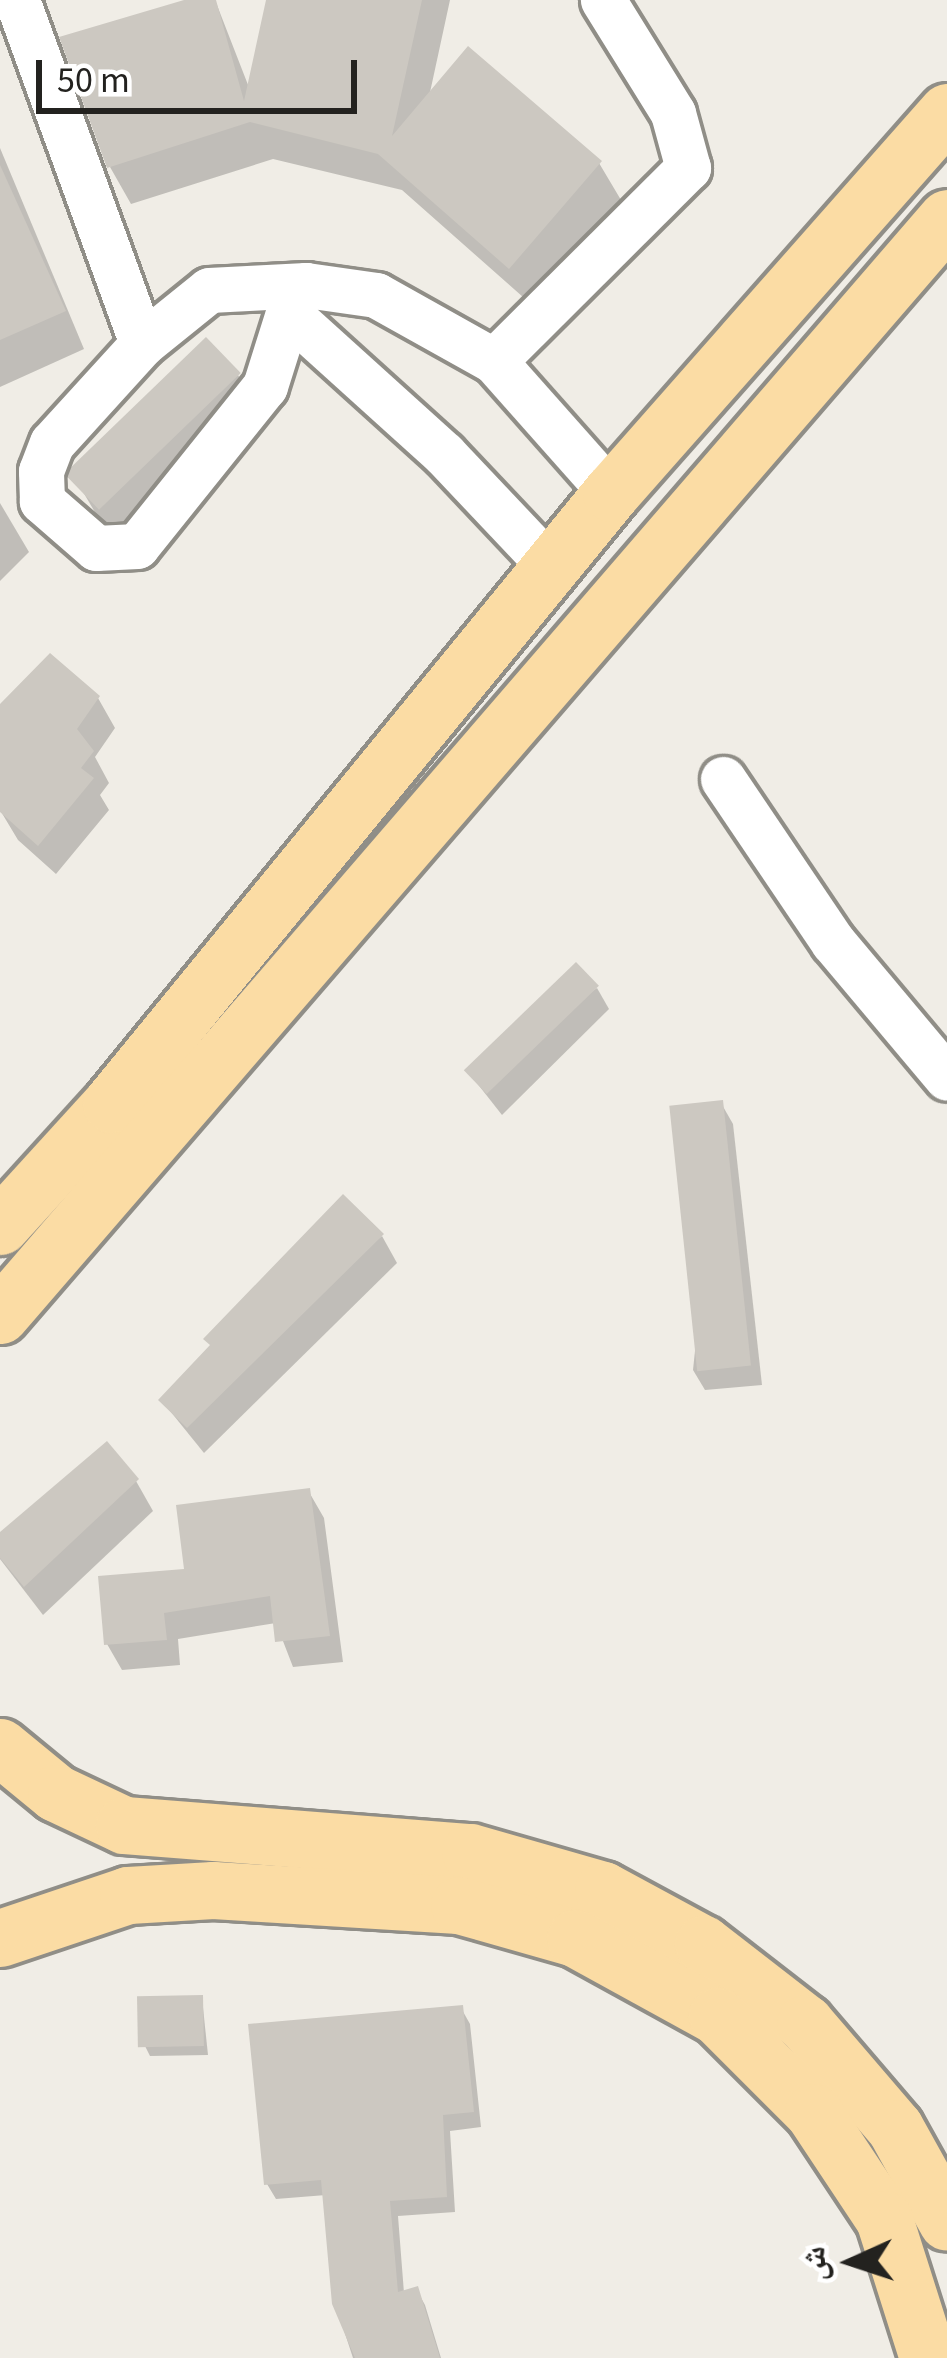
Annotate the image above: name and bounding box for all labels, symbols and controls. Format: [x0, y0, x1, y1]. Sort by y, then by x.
scale bar [42, 36, 363, 110]
text: 50 m [57, 55, 130, 106]
north arrow [791, 2202, 911, 2322]
text: ش [790, 2245, 839, 2283]

